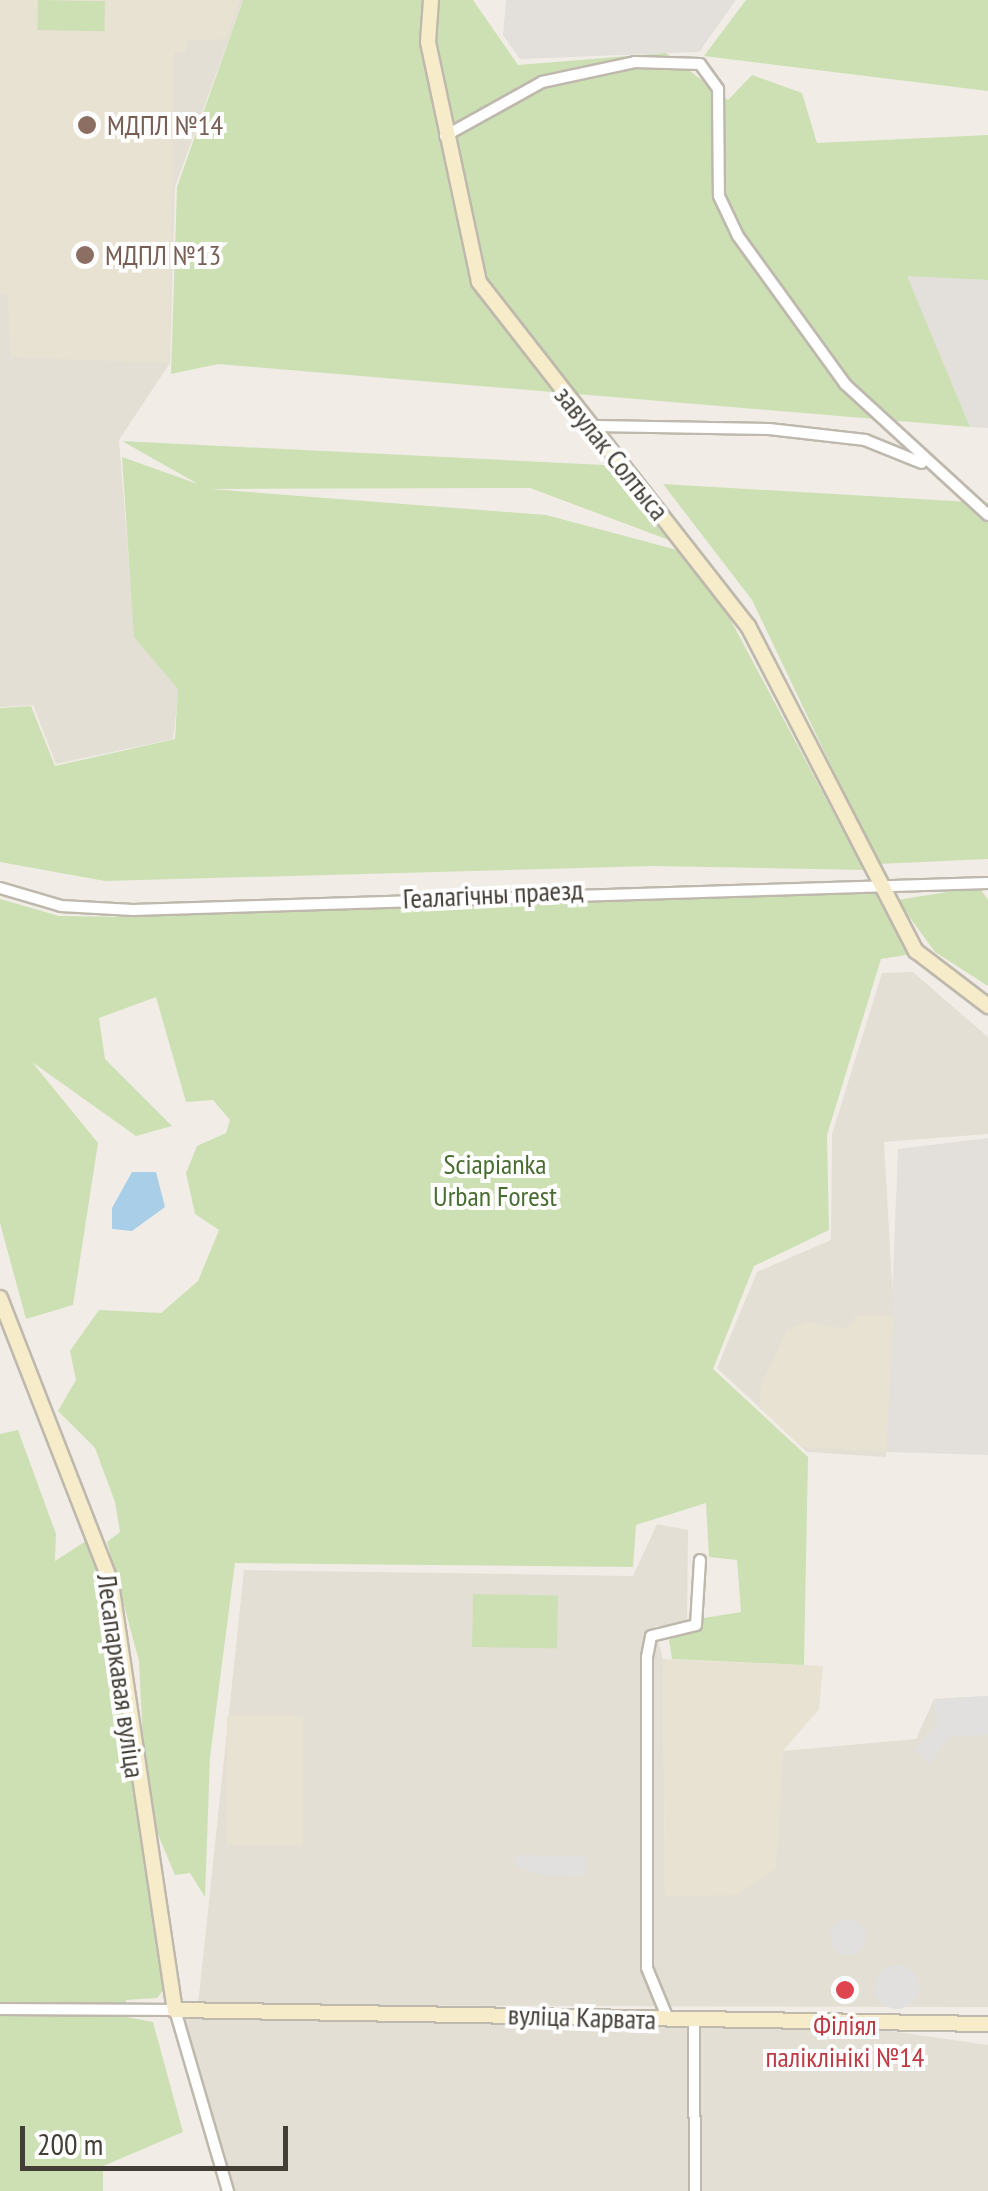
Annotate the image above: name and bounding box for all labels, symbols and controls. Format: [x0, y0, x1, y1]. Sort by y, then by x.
place label: МДПЛ №14 [107, 108, 223, 142]
marker: МДПЛ №14 [76, 114, 98, 136]
place label: МДПЛ №13 [105, 238, 221, 272]
marker: МДПЛ №13 [74, 244, 96, 266]
street label: завулак Солтыса [548, 379, 676, 527]
street label: Геалагічны праезд [402, 872, 584, 916]
park label: Sciapianka Urban Forest [433, 1147, 557, 1213]
street label: Лесапаркавая вуліца [90, 1572, 152, 1780]
marker: Філіял паліклінікі №14 [832, 1977, 858, 2003]
street label: вуліца Карвата [507, 1998, 657, 2036]
place label: Філіял паліклінікі №14 [766, 2008, 924, 2074]
scale bar [25, 2106, 292, 2168]
text: 200 m [37, 2124, 103, 2163]

